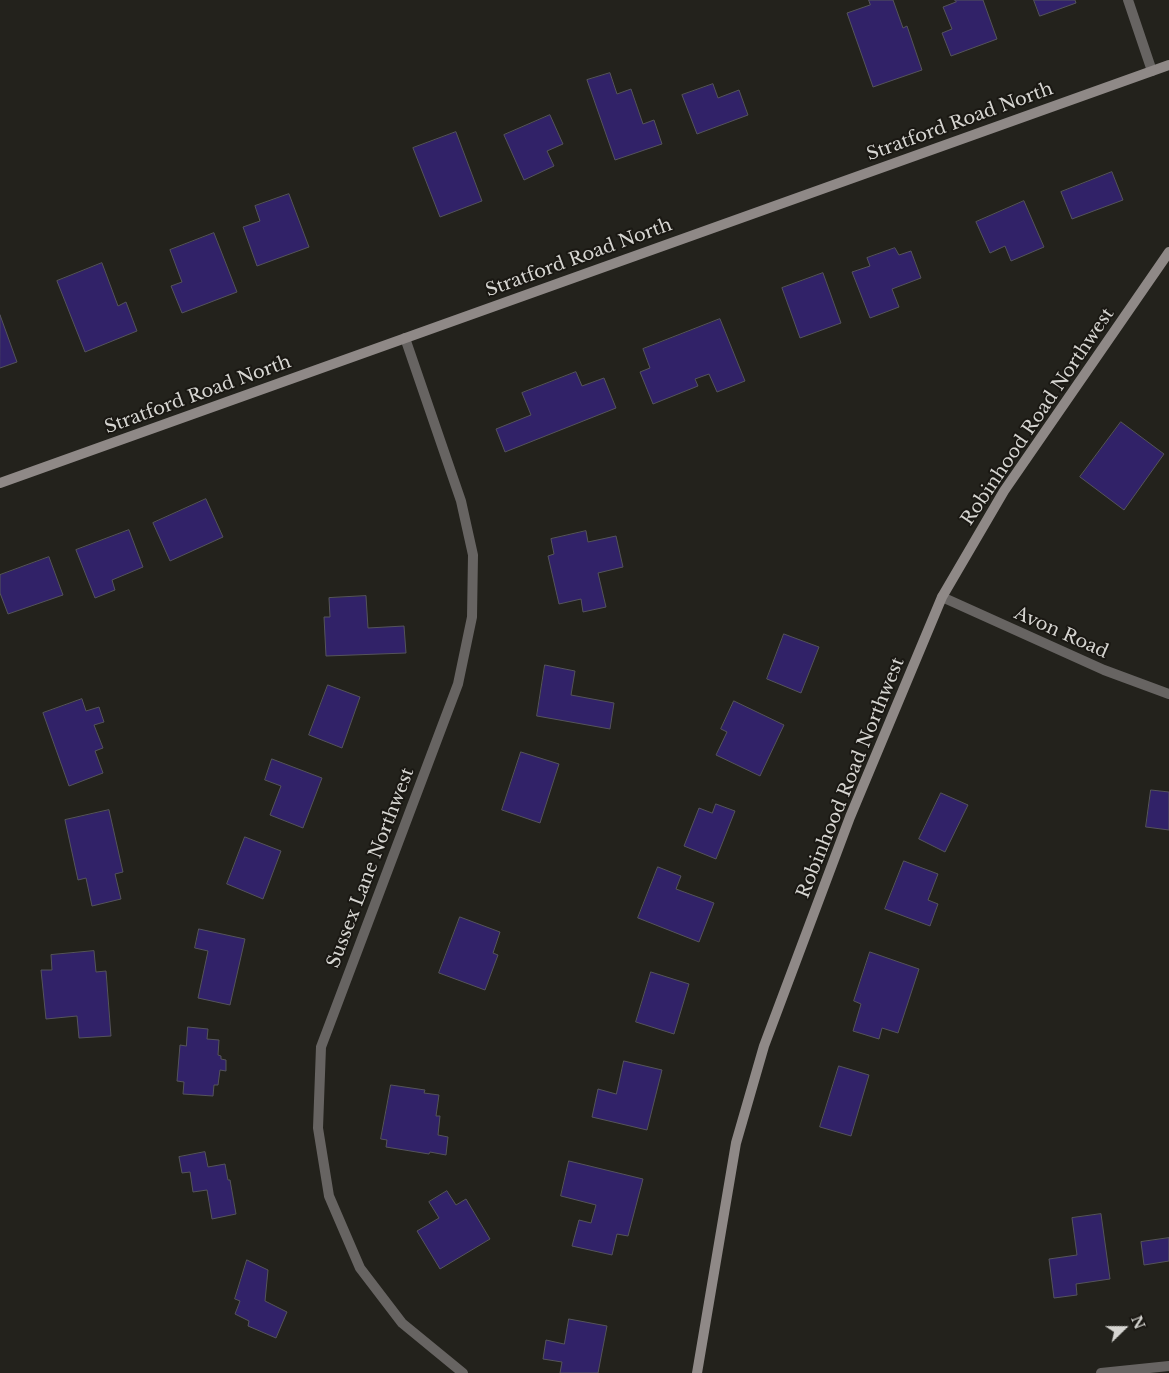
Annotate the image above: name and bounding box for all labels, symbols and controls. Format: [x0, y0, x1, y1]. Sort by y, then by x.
street label: Stratford Road North [864, 78, 1056, 166]
street label: Stratford Road North [483, 214, 675, 302]
street label: Robinhood Road Northwest [957, 304, 1119, 530]
street label: Stratford Road North [102, 351, 294, 439]
street label: Avon Road [1011, 603, 1111, 663]
street label: Robinhood Road Northwest [793, 655, 909, 901]
street label: Sussex Lane Northwest [323, 765, 419, 971]
north arrow [1099, 1303, 1149, 1353]
text: N [1127, 1313, 1149, 1332]

